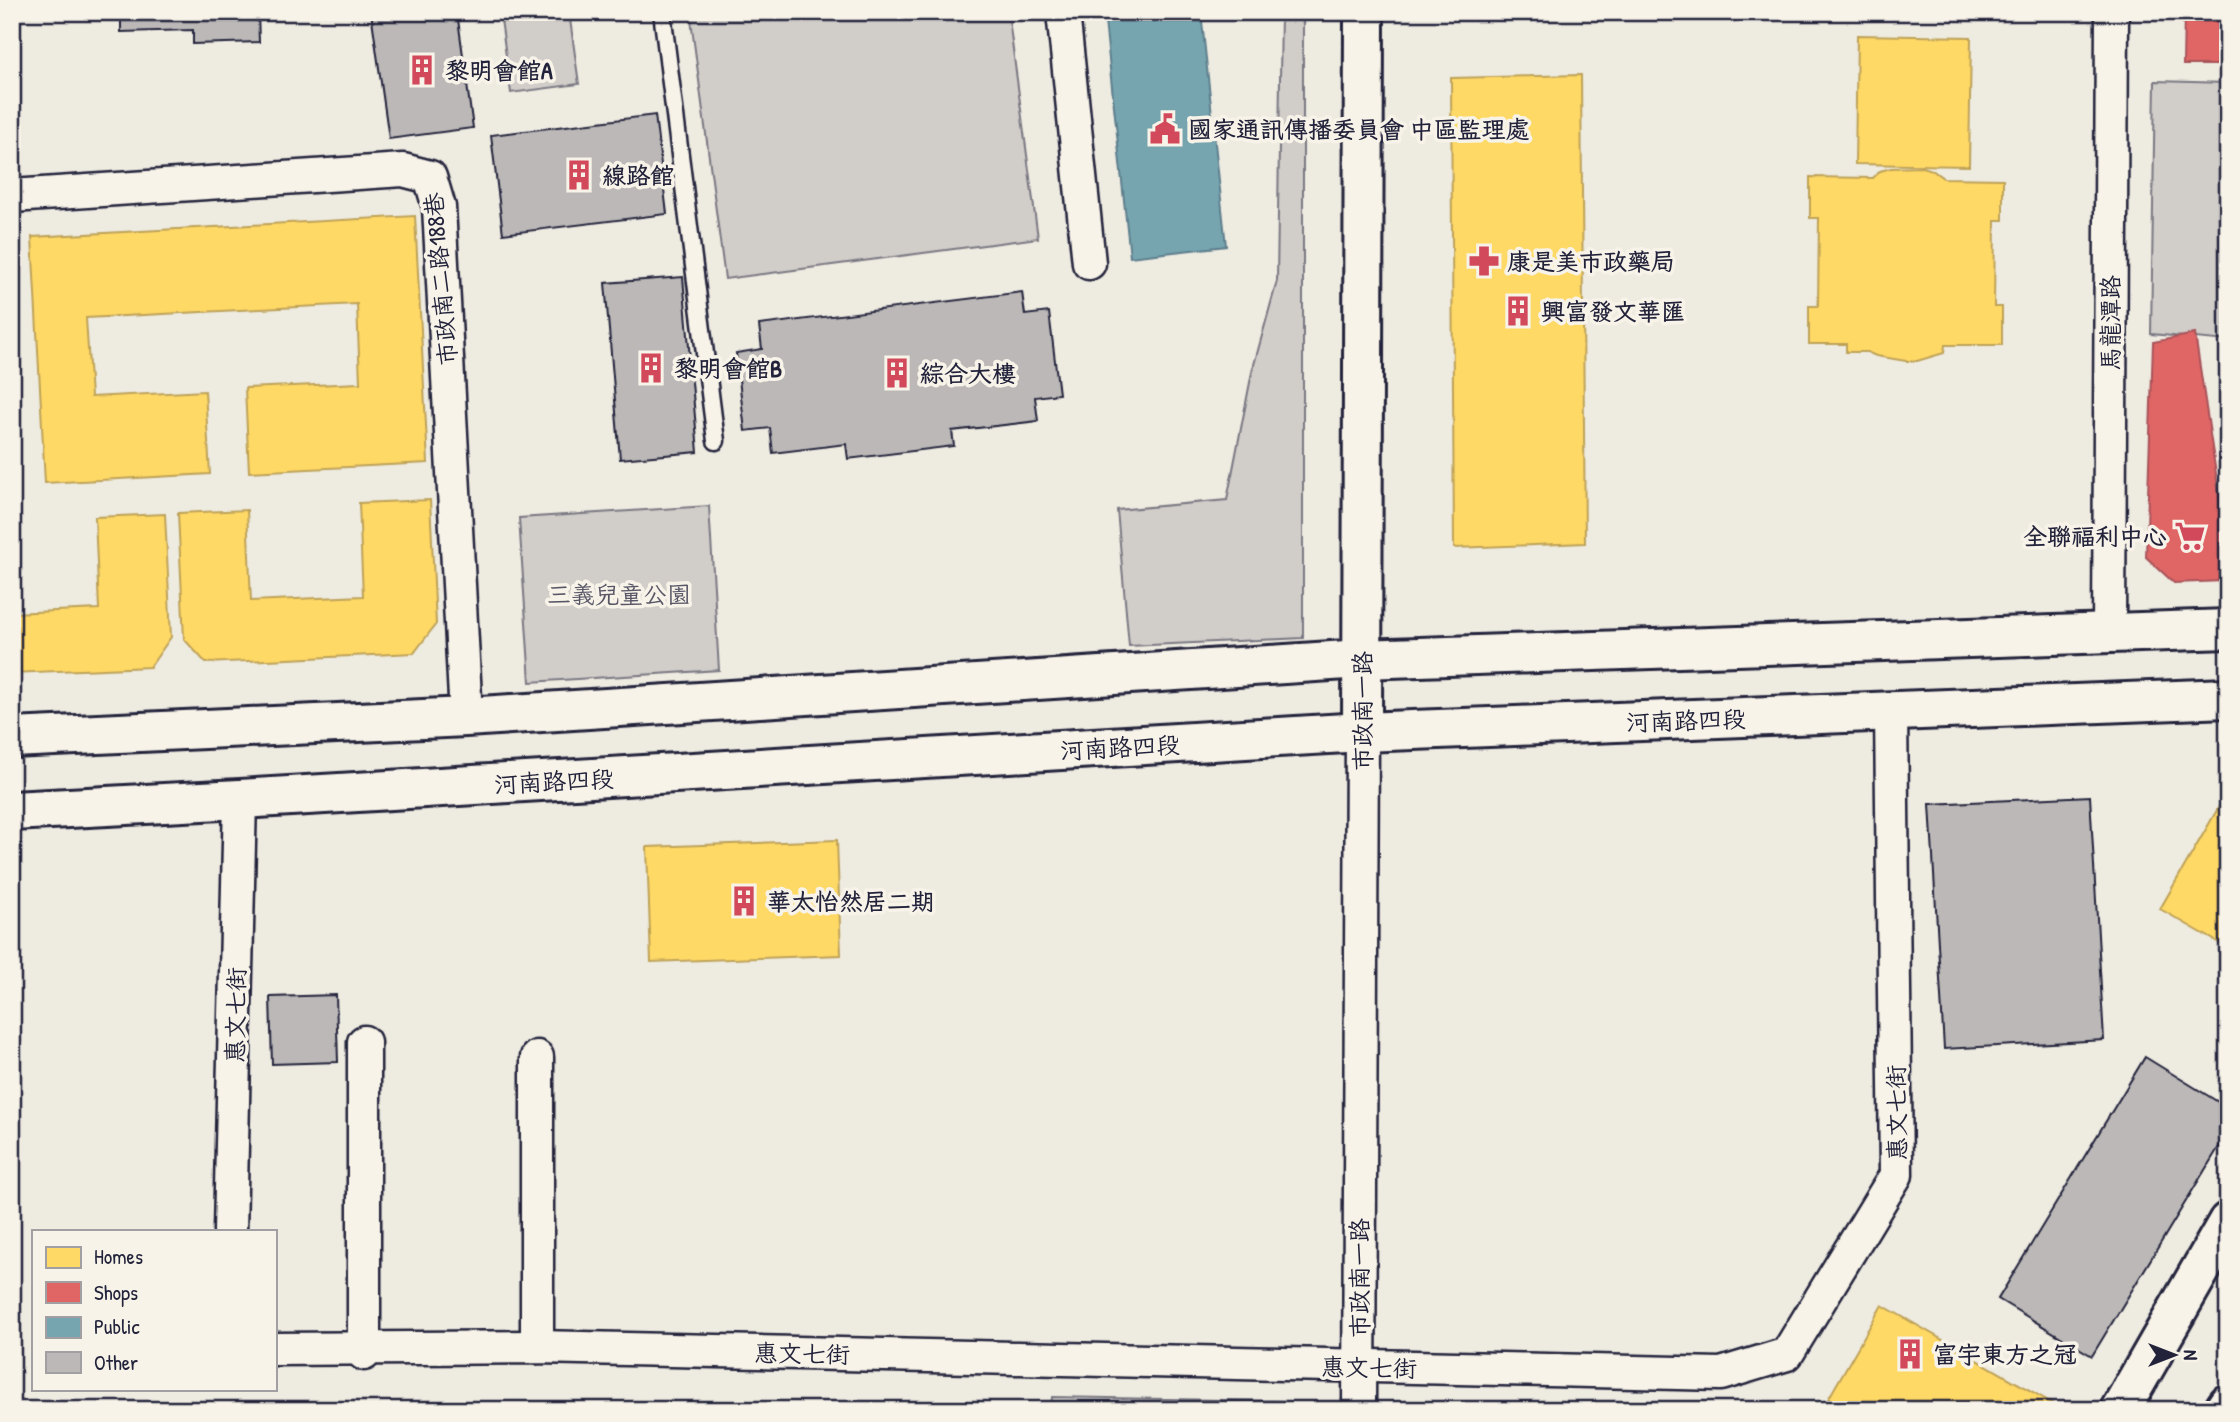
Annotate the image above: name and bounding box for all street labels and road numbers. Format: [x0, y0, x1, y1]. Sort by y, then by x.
street label: 市政南二路188巷 [417, 191, 463, 367]
street label: 馬龍潭路 [2094, 275, 2126, 371]
street label: 市政南一路 [1346, 651, 1378, 771]
street label: 河南路四段 [1625, 702, 1747, 738]
street label: 河南路四段 [1059, 728, 1181, 766]
street label: 河南路四段 [493, 762, 615, 800]
street label: 惠文七街 [218, 967, 252, 1063]
street label: 惠文七街 [1879, 1065, 1913, 1161]
street label: 市政南一路 [1343, 1218, 1375, 1338]
street label: 惠文七街 [754, 1336, 850, 1370]
street label: 惠文七街 [1321, 1350, 1417, 1384]

